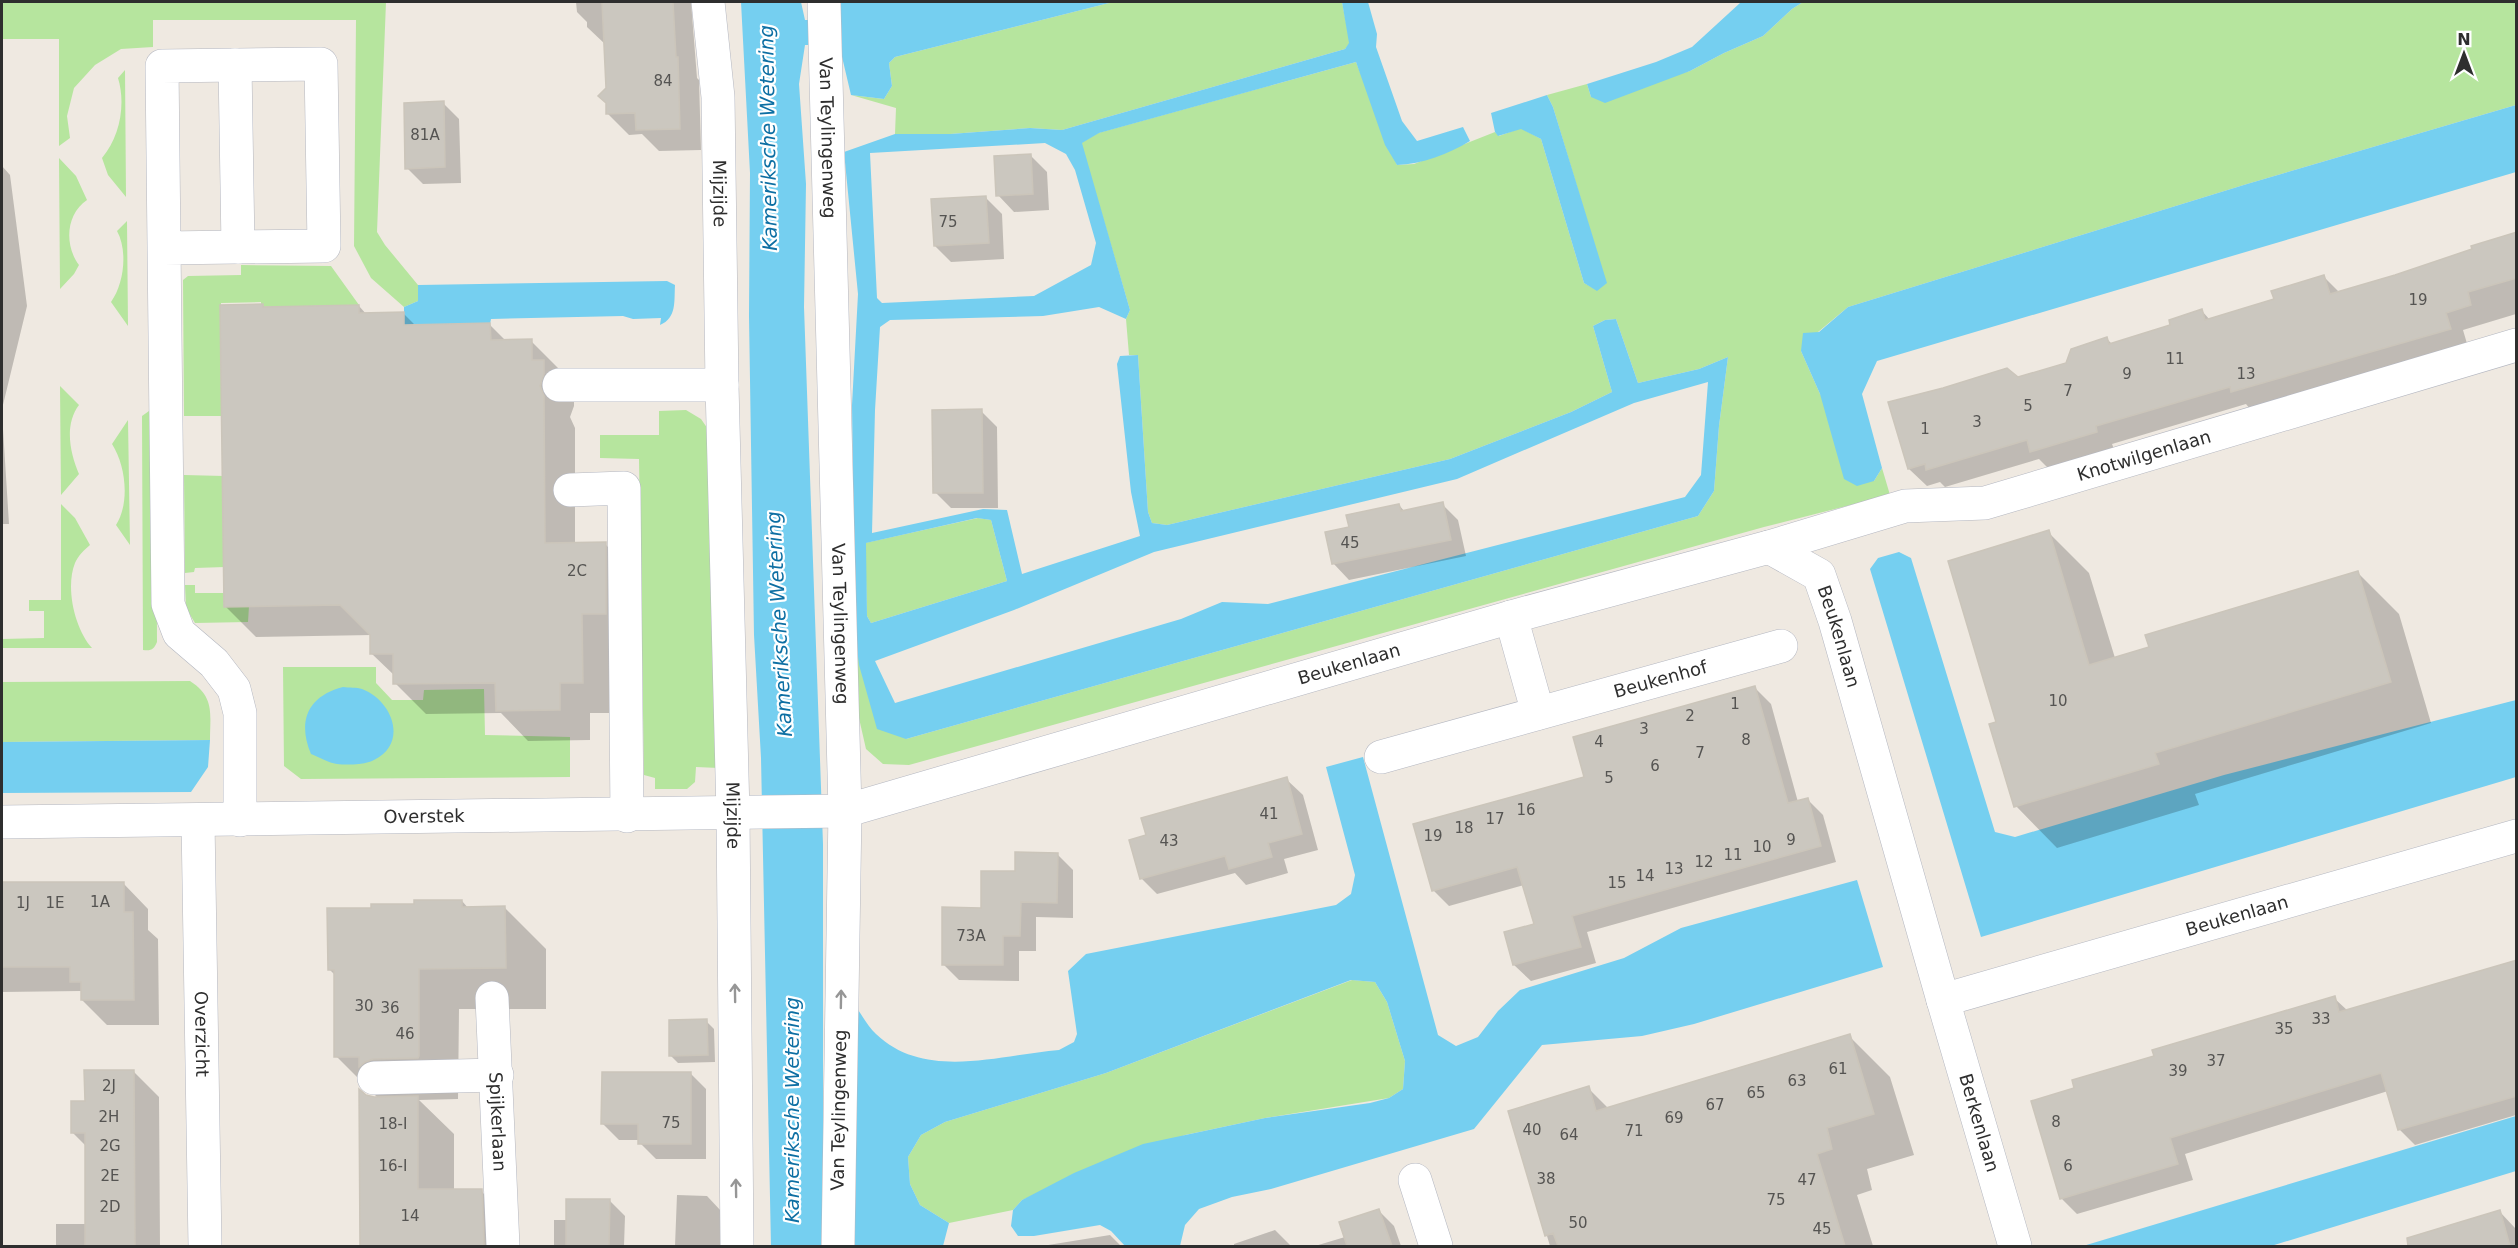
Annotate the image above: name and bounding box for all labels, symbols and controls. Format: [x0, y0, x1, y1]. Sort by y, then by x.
north arrow [2434, 24, 2494, 84]
water label: Kameriksche Wetering [754, 25, 782, 251]
text: N [2457, 30, 2471, 49]
street label: Van Teylingenweg [815, 57, 841, 219]
house number: 84 [653, 72, 673, 90]
house number: 81A [410, 126, 440, 144]
street label: Mijzijde [709, 160, 731, 227]
house number: 75 [938, 213, 958, 231]
house number: 19 [2408, 291, 2428, 309]
house number: 11 [2165, 350, 2185, 368]
house number: 9 [2122, 365, 2132, 383]
house number: 13 [2236, 365, 2256, 383]
house number: 7 [2063, 382, 2073, 400]
house number: 5 [2023, 397, 2033, 415]
house number: 3 [1972, 413, 1982, 431]
house number: 1 [1920, 420, 1930, 438]
street label: Knotwilgenlaan [2074, 425, 2213, 485]
water label: Kameriksche Wetering [761, 511, 797, 737]
house number: 45 [1340, 534, 1360, 552]
street label: Van Teylingenweg [828, 543, 853, 705]
house number: 2C [567, 562, 587, 580]
street label: Beukenlaan [1813, 583, 1864, 690]
street label: Beukenlaan [1295, 639, 1402, 689]
street label: Beukenhof [1611, 656, 1710, 702]
house number: 10 [2048, 692, 2068, 710]
house number: 1 [1730, 695, 1740, 713]
house number: 2 [1685, 707, 1695, 725]
house number: 3 [1639, 720, 1649, 738]
house number: 8 [1741, 731, 1751, 749]
house number: 4 [1594, 733, 1604, 751]
house number: 7 [1695, 744, 1705, 762]
house number: 6 [1650, 757, 1660, 775]
house number: 5 [1604, 769, 1614, 787]
street label: Mijzijde [722, 781, 744, 849]
house number: 16 [1516, 801, 1536, 819]
street label: Overstek [383, 805, 465, 827]
house number: 41 [1259, 805, 1279, 823]
house number: 17 [1485, 810, 1505, 828]
house number: 18 [1454, 819, 1474, 837]
house number: 19 [1423, 827, 1443, 845]
house number: 9 [1786, 831, 1796, 849]
house number: 43 [1159, 832, 1179, 850]
house number: 10 [1752, 838, 1772, 856]
house number: 11 [1723, 846, 1743, 864]
house number: 12 [1694, 853, 1714, 871]
house number: 13 [1664, 860, 1684, 878]
house number: 14 [1635, 867, 1655, 885]
house number: 15 [1607, 874, 1627, 892]
street label: Beukenlaan [2183, 891, 2291, 940]
house number: 1A [90, 893, 111, 911]
house number: 1J [16, 894, 30, 912]
house number: 1E [45, 894, 65, 912]
house number: 73A [956, 927, 986, 945]
one-way arrow [729, 984, 740, 1004]
one-way arrow [835, 990, 847, 1010]
street label: Overzicht [191, 991, 213, 1077]
house number: 30 [354, 997, 374, 1015]
water label: Kameriksche Wetering [780, 997, 804, 1223]
house number: 36 [380, 999, 400, 1017]
house number: 33 [2311, 1010, 2331, 1028]
house number: 35 [2274, 1020, 2294, 1038]
house number: 46 [395, 1025, 415, 1043]
street label: Van Teylingenweg [827, 1029, 850, 1191]
house number: 37 [2206, 1052, 2226, 1070]
house number: 61 [1828, 1060, 1848, 1078]
house number: 39 [2168, 1062, 2188, 1080]
street label: Berkenlaan [1955, 1071, 2004, 1174]
street label: Spijkerlaan [485, 1072, 511, 1172]
house number: 63 [1787, 1072, 1807, 1090]
house number: 2J [102, 1077, 116, 1095]
house number: 65 [1746, 1084, 1766, 1102]
house number: 67 [1705, 1096, 1725, 1114]
house number: 2H [99, 1108, 119, 1126]
house number: 69 [1664, 1109, 1684, 1127]
house number: 8 [2051, 1113, 2061, 1131]
house number: 75 [661, 1114, 681, 1132]
house number: 18-I [379, 1115, 407, 1133]
house number: 40 [1522, 1121, 1542, 1139]
house number: 71 [1624, 1122, 1644, 1140]
house number: 64 [1559, 1126, 1579, 1144]
house number: 2G [99, 1137, 121, 1155]
house number: 16-I [379, 1157, 407, 1175]
house number: 6 [2063, 1157, 2073, 1175]
house number: 2E [100, 1167, 120, 1185]
house number: 38 [1536, 1170, 1556, 1188]
house number: 47 [1797, 1171, 1817, 1189]
one-way arrow [731, 1179, 742, 1199]
house number: 75 [1766, 1191, 1786, 1209]
house number: 2D [99, 1198, 121, 1216]
house number: 14 [400, 1207, 420, 1225]
house number: 50 [1568, 1214, 1588, 1232]
house number: 45 [1812, 1220, 1832, 1238]

